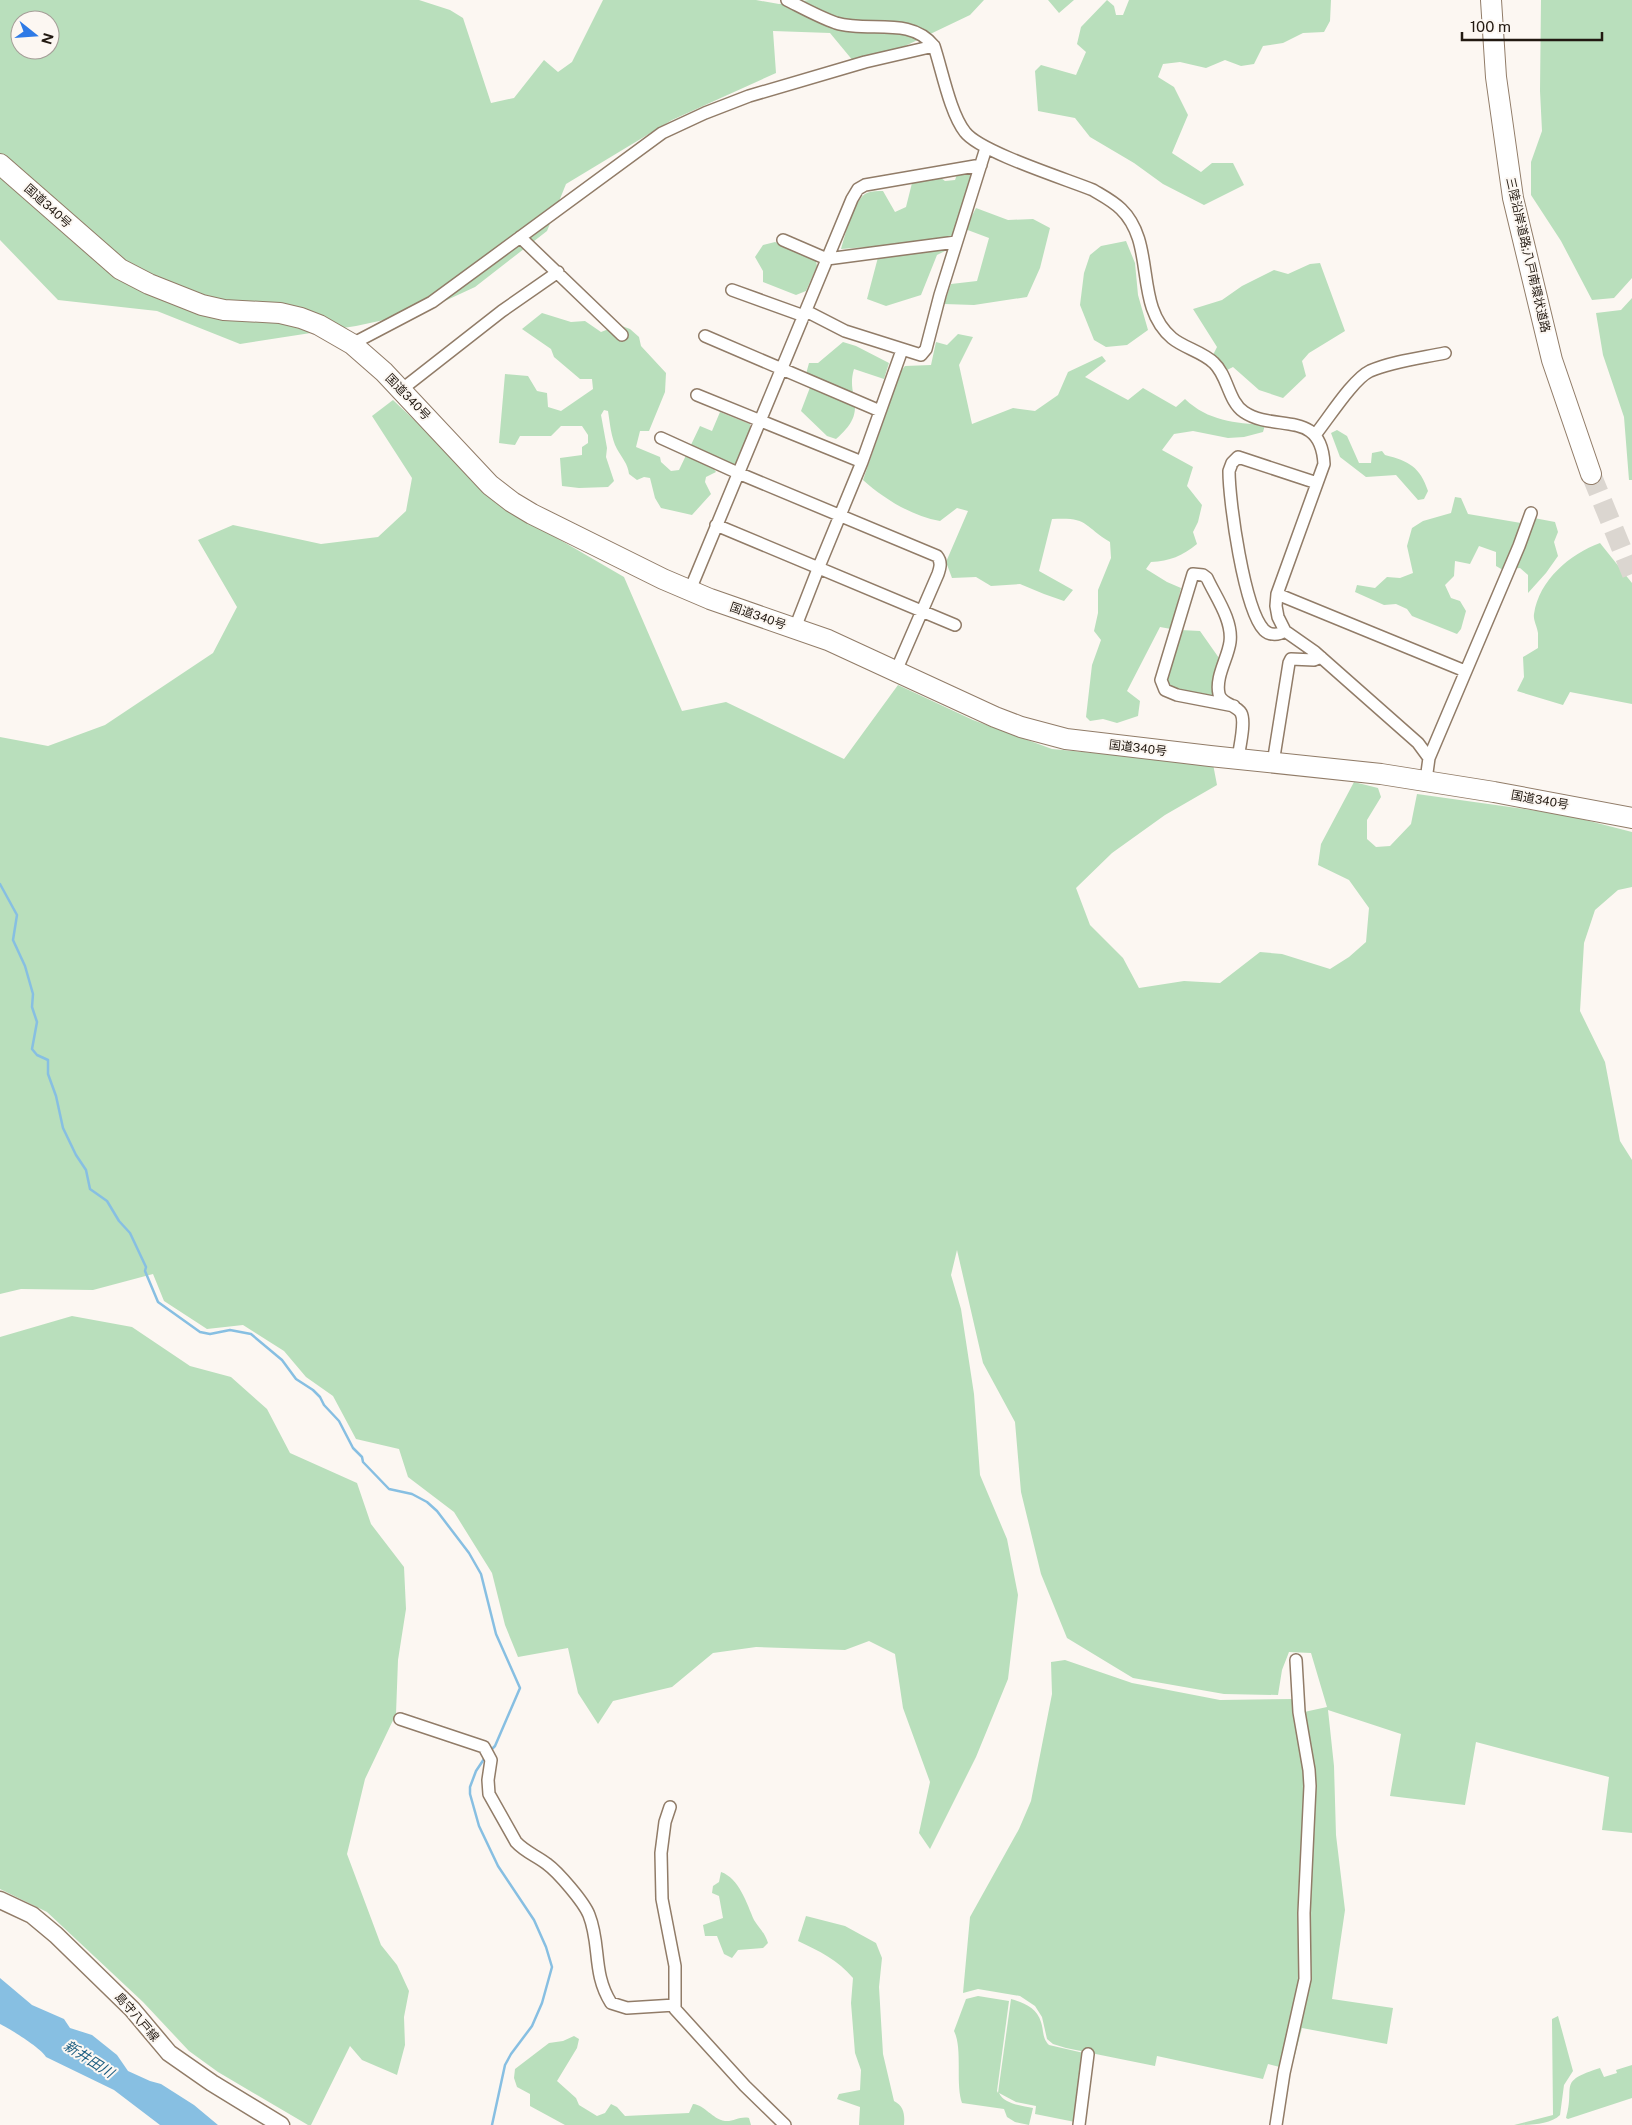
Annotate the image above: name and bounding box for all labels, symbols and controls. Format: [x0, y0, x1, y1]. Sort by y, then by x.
north arrow [10, 10, 60, 60]
scale bar [1462, 10, 1602, 42]
text: 100 m [1470, 18, 1511, 35]
text: N [38, 31, 57, 46]
street label: 三陸沿岸道路;八戸南環状道路 [1503, 176, 1553, 334]
street label: 国道340号 [22, 181, 74, 231]
street label: 国道340号 [383, 371, 433, 423]
street label: 国道340号 [728, 600, 788, 632]
street label: 国道340号 [1108, 737, 1168, 759]
street label: 国道340号 [1510, 788, 1570, 812]
street label: 島守八戸線 [112, 1990, 162, 2044]
water label: 新井田川 [61, 2037, 119, 2082]

